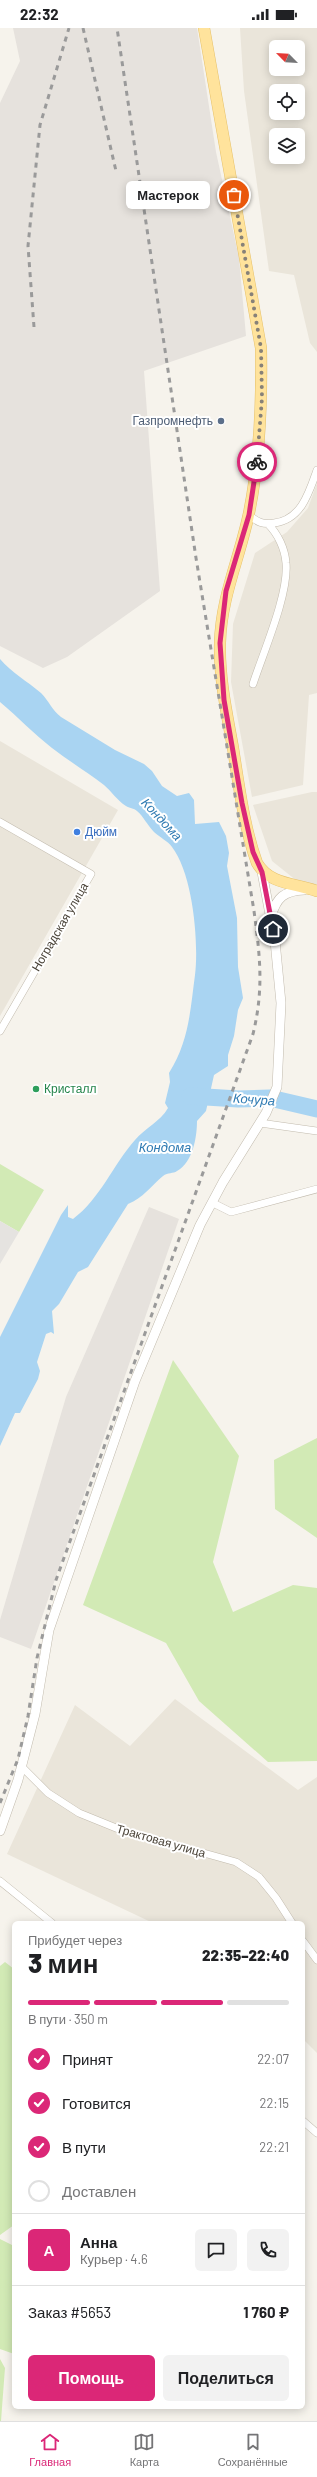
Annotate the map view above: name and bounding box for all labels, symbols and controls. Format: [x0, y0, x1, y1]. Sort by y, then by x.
text: 22:32 [20, 5, 59, 23]
north arrow [269, 40, 305, 76]
map controls [269, 40, 305, 164]
button: locate [269, 84, 305, 120]
button: layers [269, 128, 305, 164]
pin [217, 178, 251, 212]
callout: Мастерок [126, 181, 210, 209]
icon: bag [223, 184, 245, 206]
text: Мастерок [137, 187, 199, 203]
place label: Газпромнефть [132, 413, 213, 428]
marker: Газпромнефть [216, 416, 226, 426]
courier [237, 442, 277, 482]
icon: bike [246, 451, 268, 473]
water label: Кондома [138, 794, 186, 844]
place label: Дюйм [85, 824, 117, 839]
marker: Дюйм [72, 827, 82, 837]
street label: Ноградская улица [28, 879, 91, 974]
pin [256, 912, 290, 946]
icon: home [262, 918, 284, 940]
place label: Кристалл [44, 1081, 96, 1096]
marker: Кристалл [31, 1084, 41, 1094]
water label: Кочура [232, 1090, 276, 1108]
water label: Кондома [139, 1139, 191, 1155]
street label: Трактовая улица [115, 1821, 208, 1861]
text: Прибудет через [28, 1932, 122, 1948]
text: 22:35–22:40 [202, 1946, 289, 1964]
text: 3 мин [28, 1947, 98, 1978]
text: В пути · 350 m [28, 2011, 108, 2027]
icon: check [28, 2048, 50, 2070]
text: Принят [62, 2050, 113, 2068]
text: 22:07 [257, 2051, 289, 2067]
icon: check [28, 2092, 50, 2114]
text: Готовится [62, 2094, 131, 2112]
text: 22:15 [259, 2095, 289, 2111]
icon: check [28, 2136, 50, 2158]
text: В пути [62, 2138, 106, 2156]
text: 22:21 [259, 2139, 289, 2155]
text: Доставлен [62, 2182, 136, 2200]
button: chat [195, 2229, 237, 2271]
button: phone [247, 2229, 289, 2271]
text: Анна [80, 2233, 117, 2251]
text: А [44, 2241, 54, 2259]
text: Курьер · 4.6 [80, 2251, 148, 2267]
text: Заказ #5653 [28, 2303, 111, 2321]
text: 1 760 ₽ [243, 2303, 289, 2321]
button: Помощь [28, 2355, 155, 2401]
button: Поделиться [163, 2355, 289, 2401]
tab: Главная [29, 2431, 71, 2468]
tab: Карта [130, 2431, 159, 2468]
tab: Сохранённые [218, 2431, 288, 2468]

